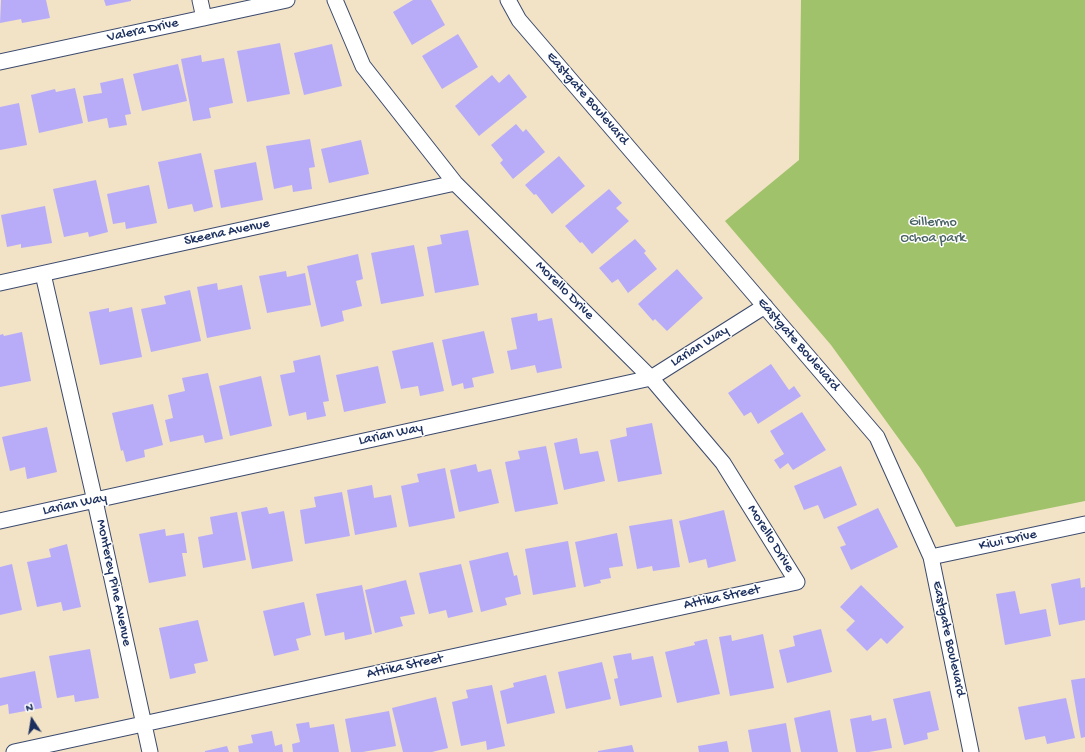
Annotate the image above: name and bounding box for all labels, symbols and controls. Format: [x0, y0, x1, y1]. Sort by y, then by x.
street label: Valera Drive [106, 15, 180, 47]
street label: Eastgate Boulevard [542, 49, 632, 149]
park label: Gillermo Ochoa park [901, 215, 965, 248]
street label: Skeena Avenue [183, 216, 271, 250]
street label: Morello Drive [531, 258, 597, 324]
street label: Eastgate Boulevard [753, 295, 843, 395]
street label: Larian Way [668, 323, 732, 371]
street label: Larian Way [357, 420, 425, 450]
street label: Larian Way [41, 490, 109, 520]
street label: Morello Drive [743, 502, 797, 576]
street label: Monterey Pine Avenue [91, 518, 135, 648]
street label: Kiwi Drive [978, 527, 1038, 555]
street label: Eastgate Boulevard [928, 580, 968, 698]
street label: Attika Street [682, 582, 762, 614]
street label: Attika Street [365, 651, 445, 683]
north arrow [12, 700, 52, 740]
text: N [25, 702, 34, 715]

